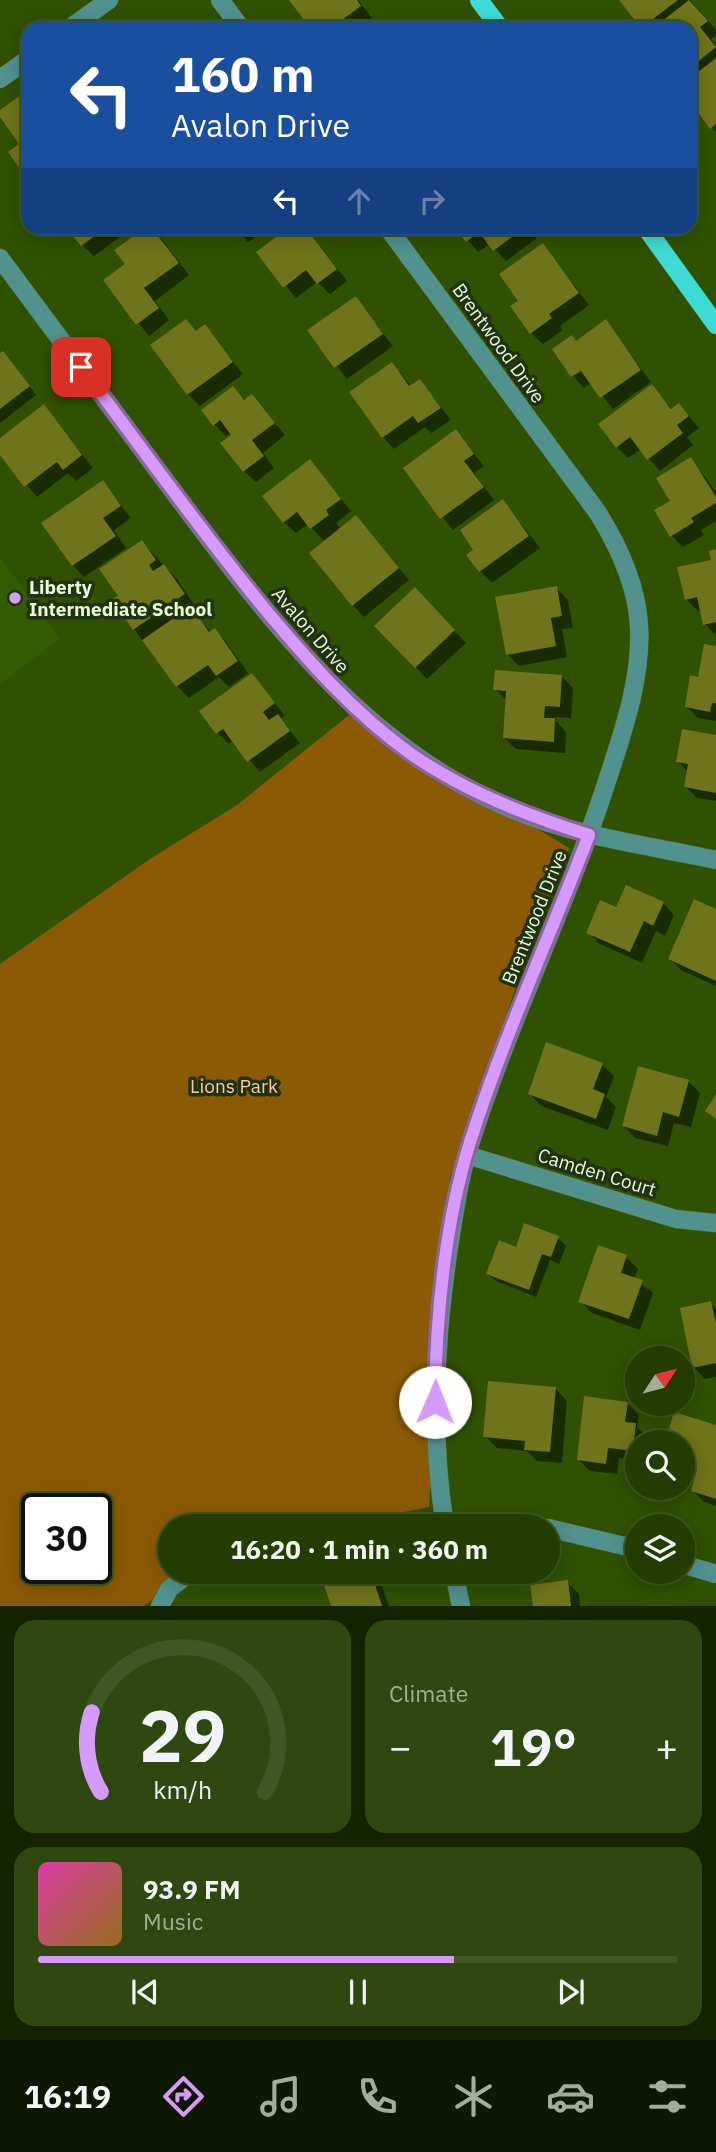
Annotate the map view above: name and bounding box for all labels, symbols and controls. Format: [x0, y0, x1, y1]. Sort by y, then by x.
text: 160 m [171, 42, 315, 105]
icon: left [56, 49, 147, 140]
text: Avalon Drive [171, 104, 350, 146]
icon: left [267, 182, 305, 220]
icon: ahead [340, 182, 378, 220]
icon: right [413, 182, 451, 220]
street label: Brentwood Drive [447, 278, 551, 408]
pin [51, 337, 111, 397]
icon: arrive [62, 348, 100, 386]
place label: Liberty Intermediate School [29, 575, 212, 621]
street label: Avalon Drive [267, 582, 355, 678]
marker: Liberty Intermediate School [7, 590, 23, 606]
street label: Brentwood Drive [496, 846, 572, 988]
park label: Lions Park [190, 1074, 278, 1098]
street label: Camden Court [535, 1143, 659, 1201]
north arrow [625, 1346, 695, 1416]
map controls [625, 1346, 695, 1584]
position arrow [398, 1365, 472, 1439]
button: search [625, 1430, 695, 1500]
speed limit sign: 30 [21, 1493, 112, 1584]
button: layers [625, 1514, 695, 1584]
text: 16:20 · 1 min · 360 m [230, 1532, 488, 1566]
text: Climate [389, 1678, 468, 1708]
text: 29 [139, 1688, 226, 1783]
text: 19° [490, 1713, 577, 1780]
text: − [389, 1722, 412, 1771]
text: + [655, 1722, 678, 1771]
text: km/h [153, 1773, 212, 1806]
text: 93.9 FM [143, 1872, 241, 1906]
text: Music [143, 1906, 203, 1936]
icon: previous [126, 1973, 164, 2011]
icon: pause [339, 1973, 377, 2011]
icon: next [552, 1973, 590, 2011]
icon: directions [159, 2072, 208, 2121]
icon: music [256, 2072, 305, 2121]
icon: phone [353, 2072, 402, 2121]
icon: climate [449, 2072, 498, 2121]
icon: car [546, 2072, 595, 2121]
icon: filters [643, 2072, 692, 2121]
text: 16:19 [24, 2075, 111, 2117]

